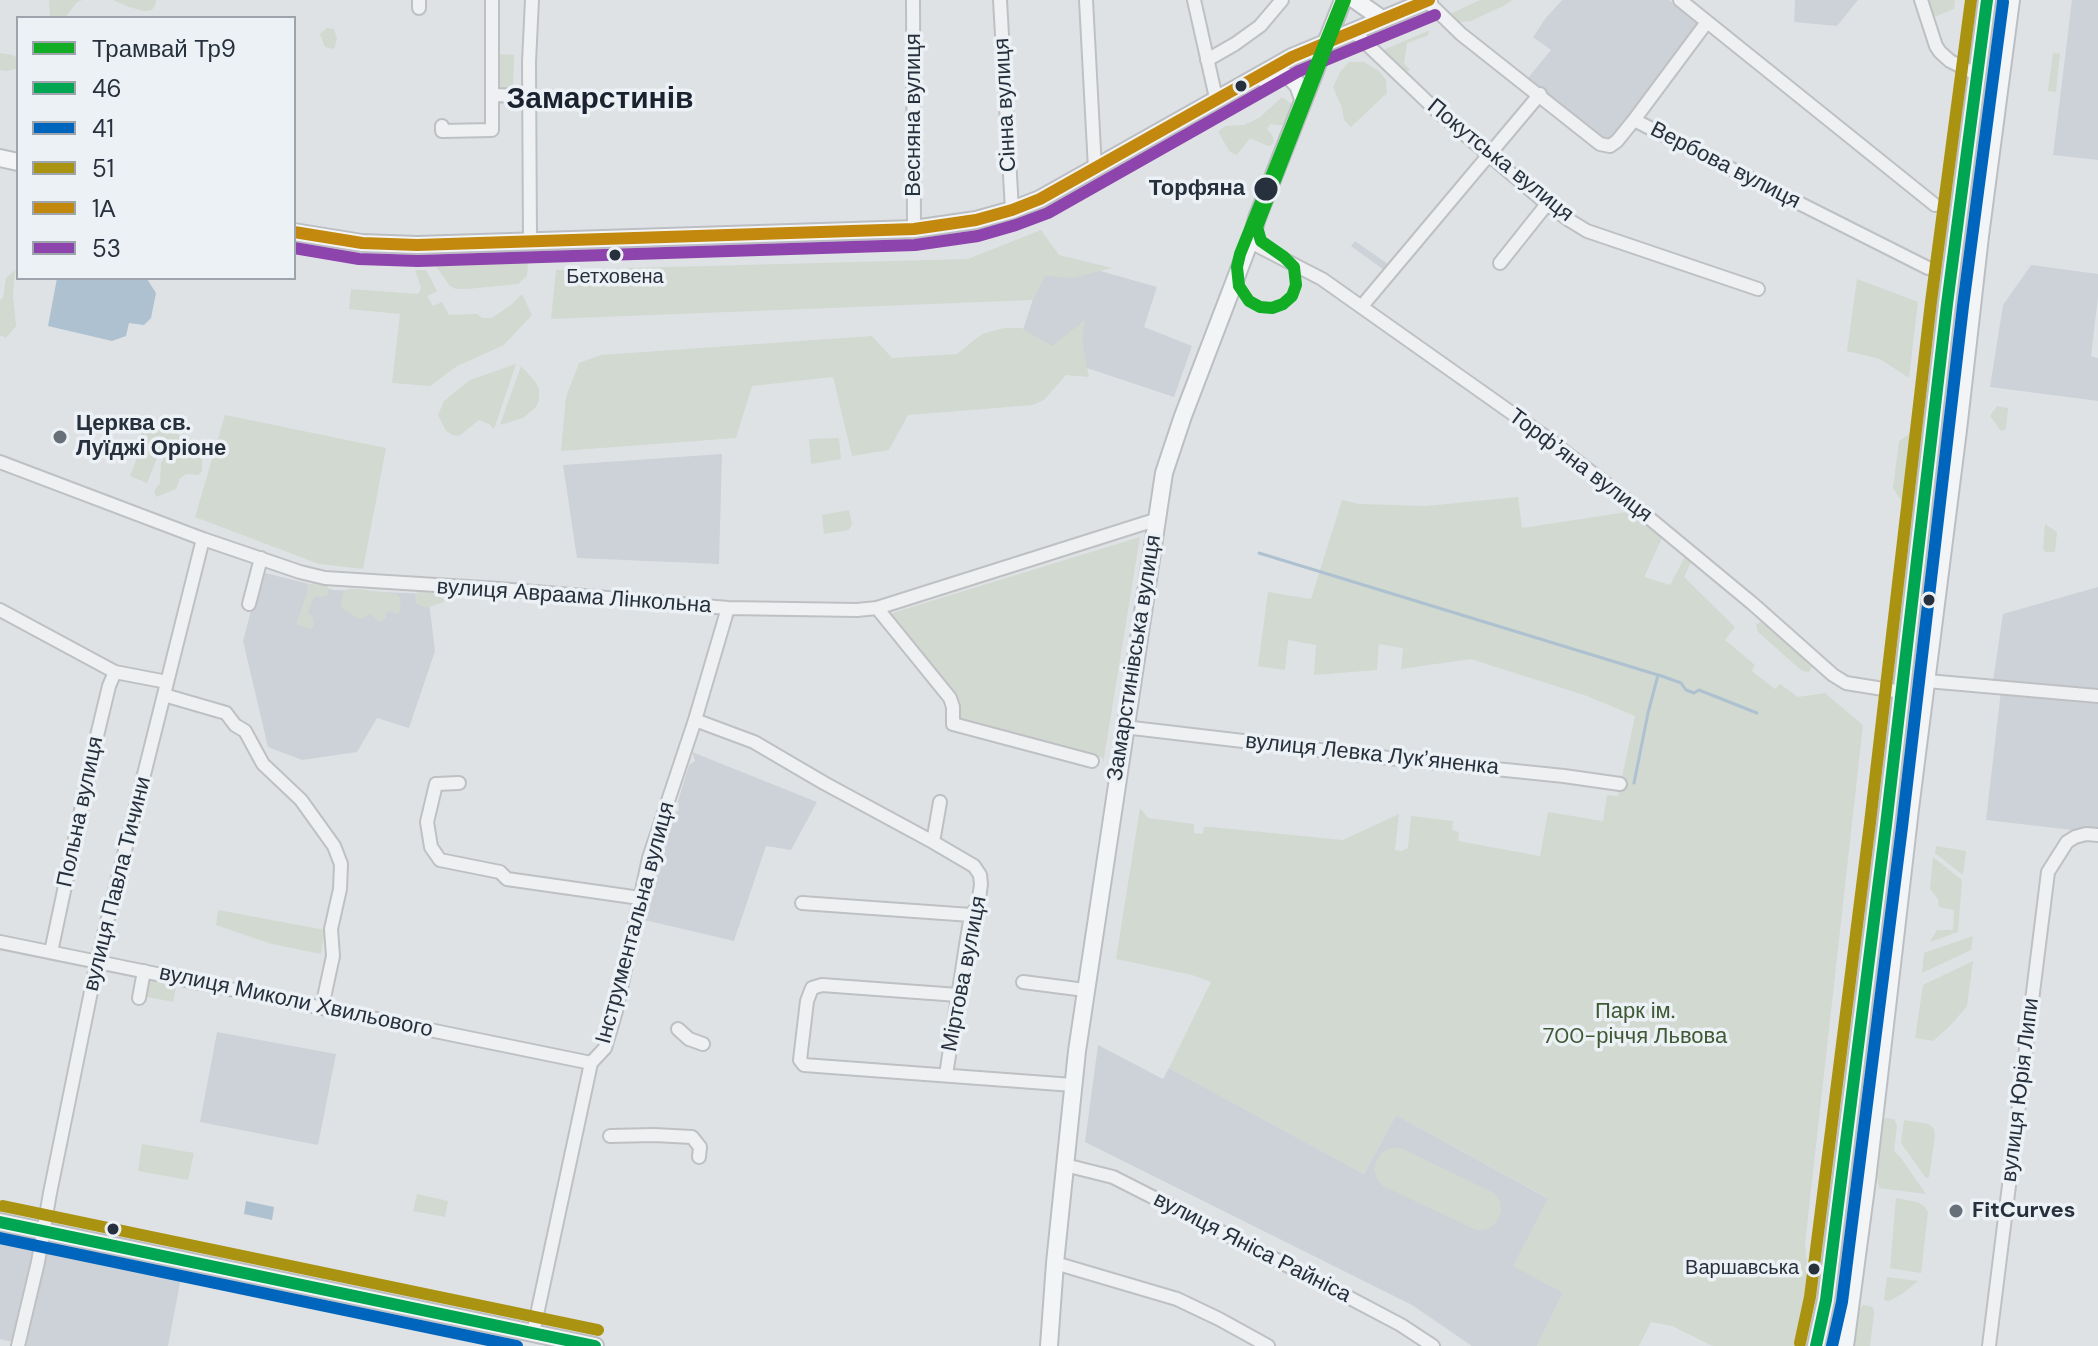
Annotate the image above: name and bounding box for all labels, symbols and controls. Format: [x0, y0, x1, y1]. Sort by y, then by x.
legend [16, 16, 296, 280]
text: Трамвай Тр9 [92, 33, 236, 64]
street label: Весняна вулиця [901, 33, 927, 197]
street label: Сінна вулиця [989, 37, 1023, 173]
text: 46 [92, 73, 122, 104]
unlabelled marker [1233, 78, 1249, 94]
district label: Замарстинів [506, 82, 694, 118]
street label: Покутська вулиця [1421, 94, 1579, 228]
text: 41 [92, 113, 114, 144]
street label: Вербова вулиця [1646, 117, 1804, 215]
text: 51 [92, 153, 114, 184]
marker: Торфяна [1252, 175, 1280, 203]
place label: Торфяна [1149, 176, 1245, 202]
text: 1А [92, 193, 116, 224]
text: 53 [92, 233, 121, 264]
marker: Бетховена [607, 247, 623, 263]
place label: Бетховена [566, 266, 664, 290]
street label: Торфʼяна вулиця [1503, 403, 1657, 529]
place label: Церква св. Луїджі Оріоне [76, 411, 226, 462]
marker: Церква св. Луїджі Оріоне [51, 428, 69, 446]
street label: Замарстинівська вулиця [1102, 533, 1168, 783]
street label: вулиця Авраама Лінкольна [436, 574, 712, 620]
unlabelled marker [1921, 592, 1937, 608]
street label: вулиця Левка Лукʼяненка [1244, 729, 1500, 781]
street label: Польна вулиця [52, 734, 110, 890]
street label: вулиця Павла Тичини [79, 774, 157, 994]
street label: Інструментальна вулиця [591, 799, 681, 1047]
street label: Міртова вулиця [937, 894, 993, 1054]
street label: вулиця Миколи Хвильового [157, 960, 435, 1044]
street label: вулиця Юрія Липи [1997, 996, 2045, 1184]
park label: Парк ім. 700-річчя Львова [1543, 999, 1727, 1050]
street label: вулиця Яніса Райніса [1149, 1187, 1355, 1309]
place label: FitCurves [1972, 1198, 2075, 1224]
marker: FitCurves [1947, 1202, 1965, 1220]
unlabelled marker [105, 1221, 121, 1237]
place label: Варшавська [1685, 1257, 1799, 1281]
marker: Варшавська [1806, 1261, 1822, 1277]

